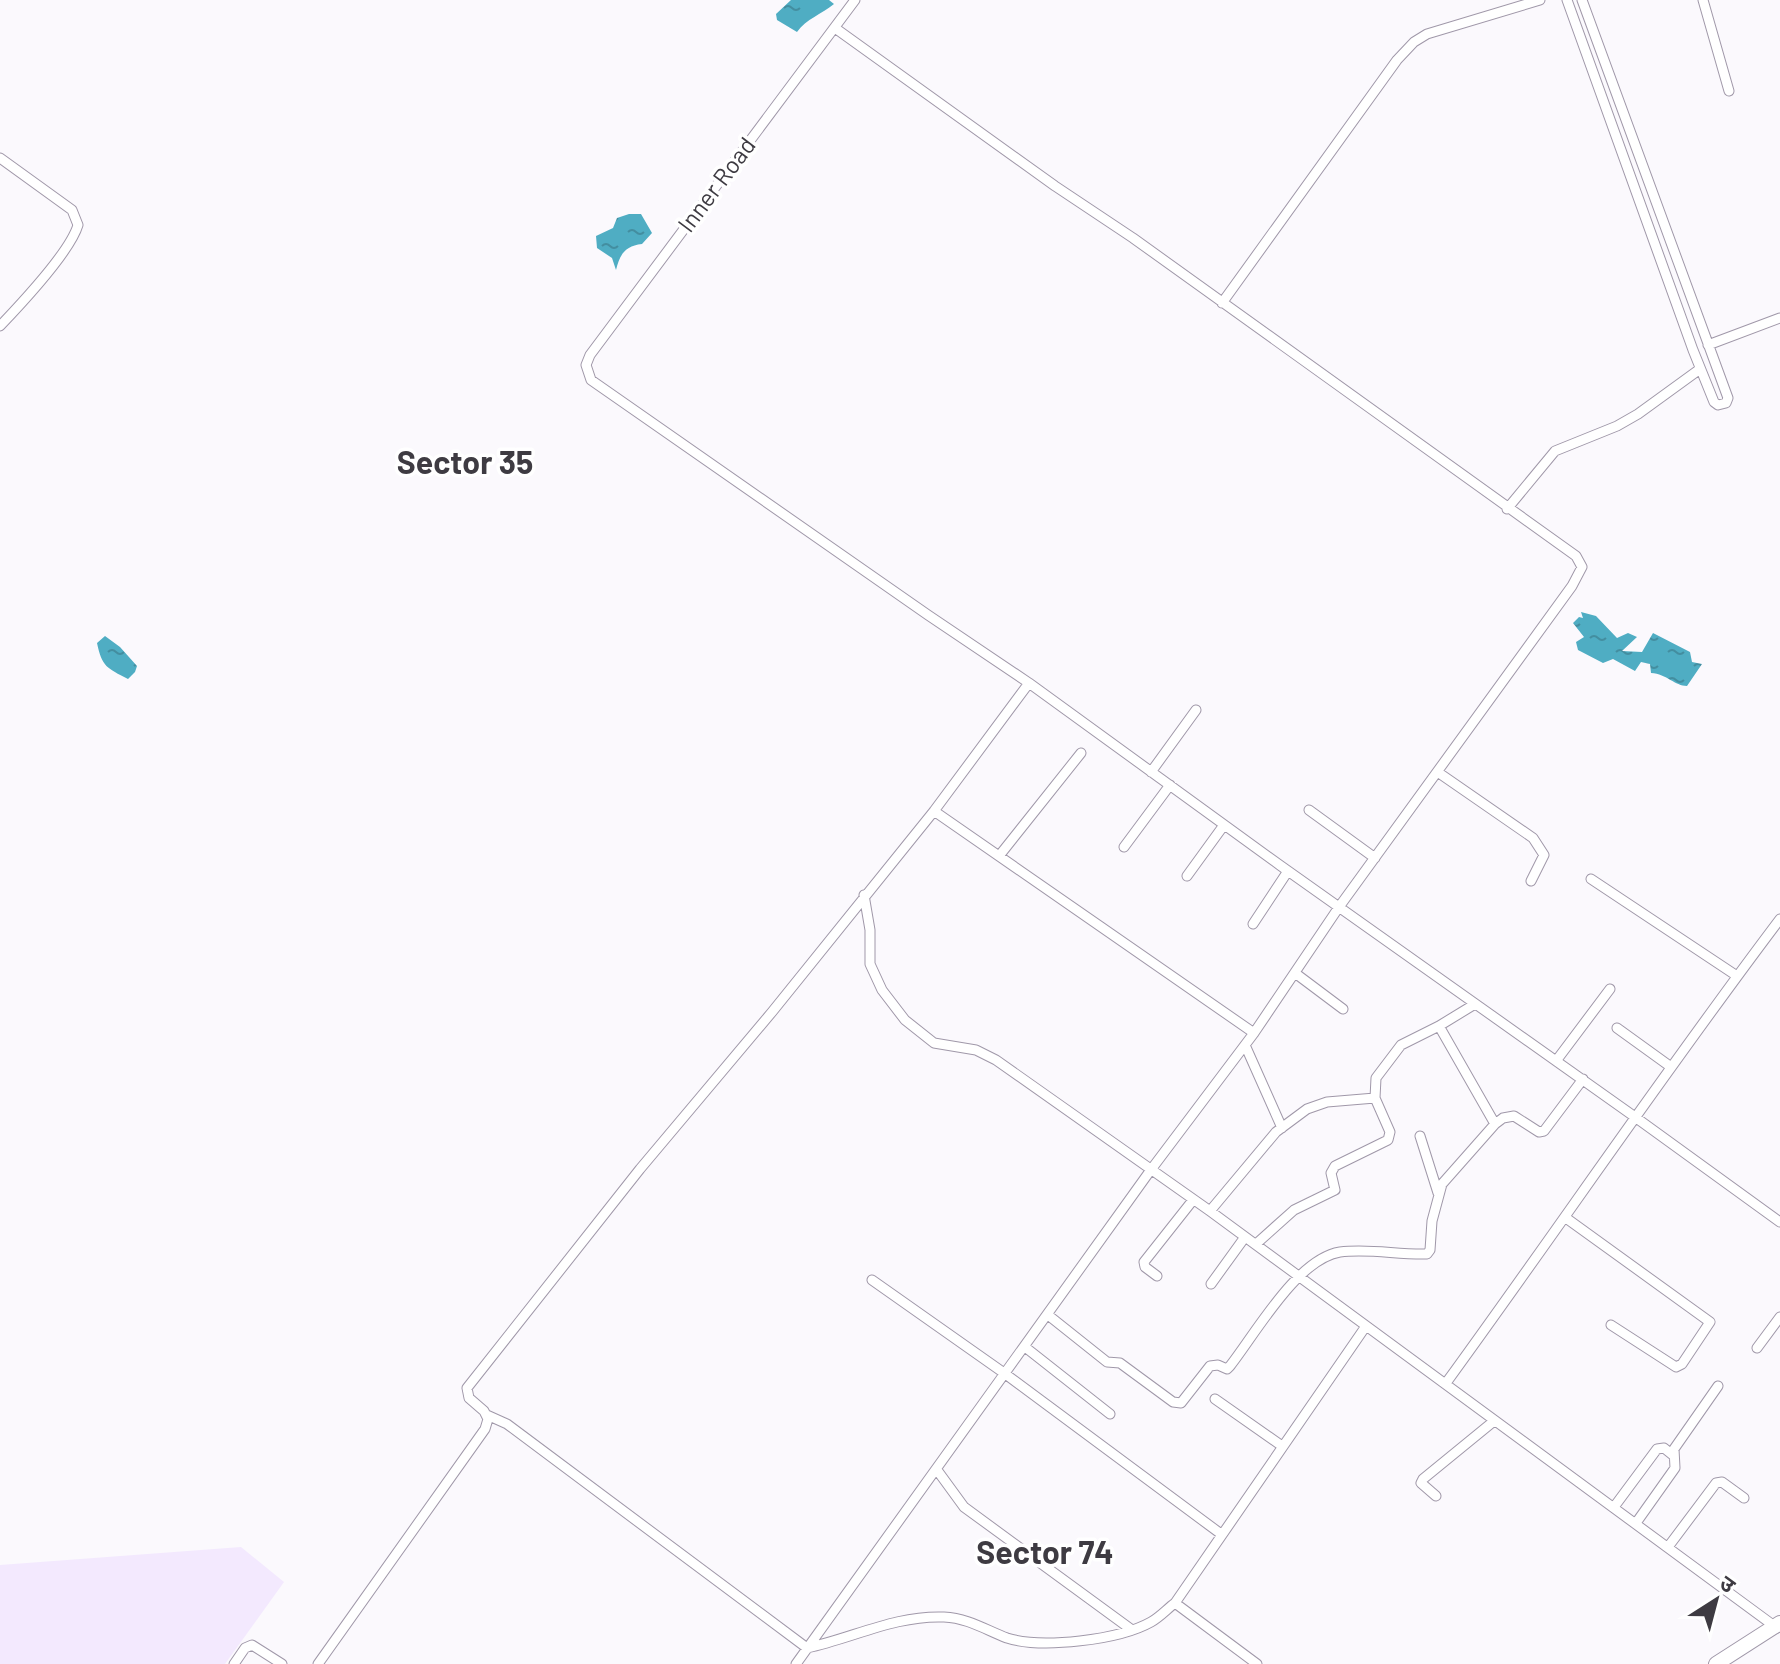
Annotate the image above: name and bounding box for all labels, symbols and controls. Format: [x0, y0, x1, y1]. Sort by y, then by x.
street label: Inner Road [671, 131, 761, 237]
district label: Sector 35 [397, 442, 533, 480]
district label: Sector 74 [976, 1532, 1114, 1570]
north arrow [1676, 1560, 1756, 1640]
text: उ [1715, 1569, 1742, 1598]

